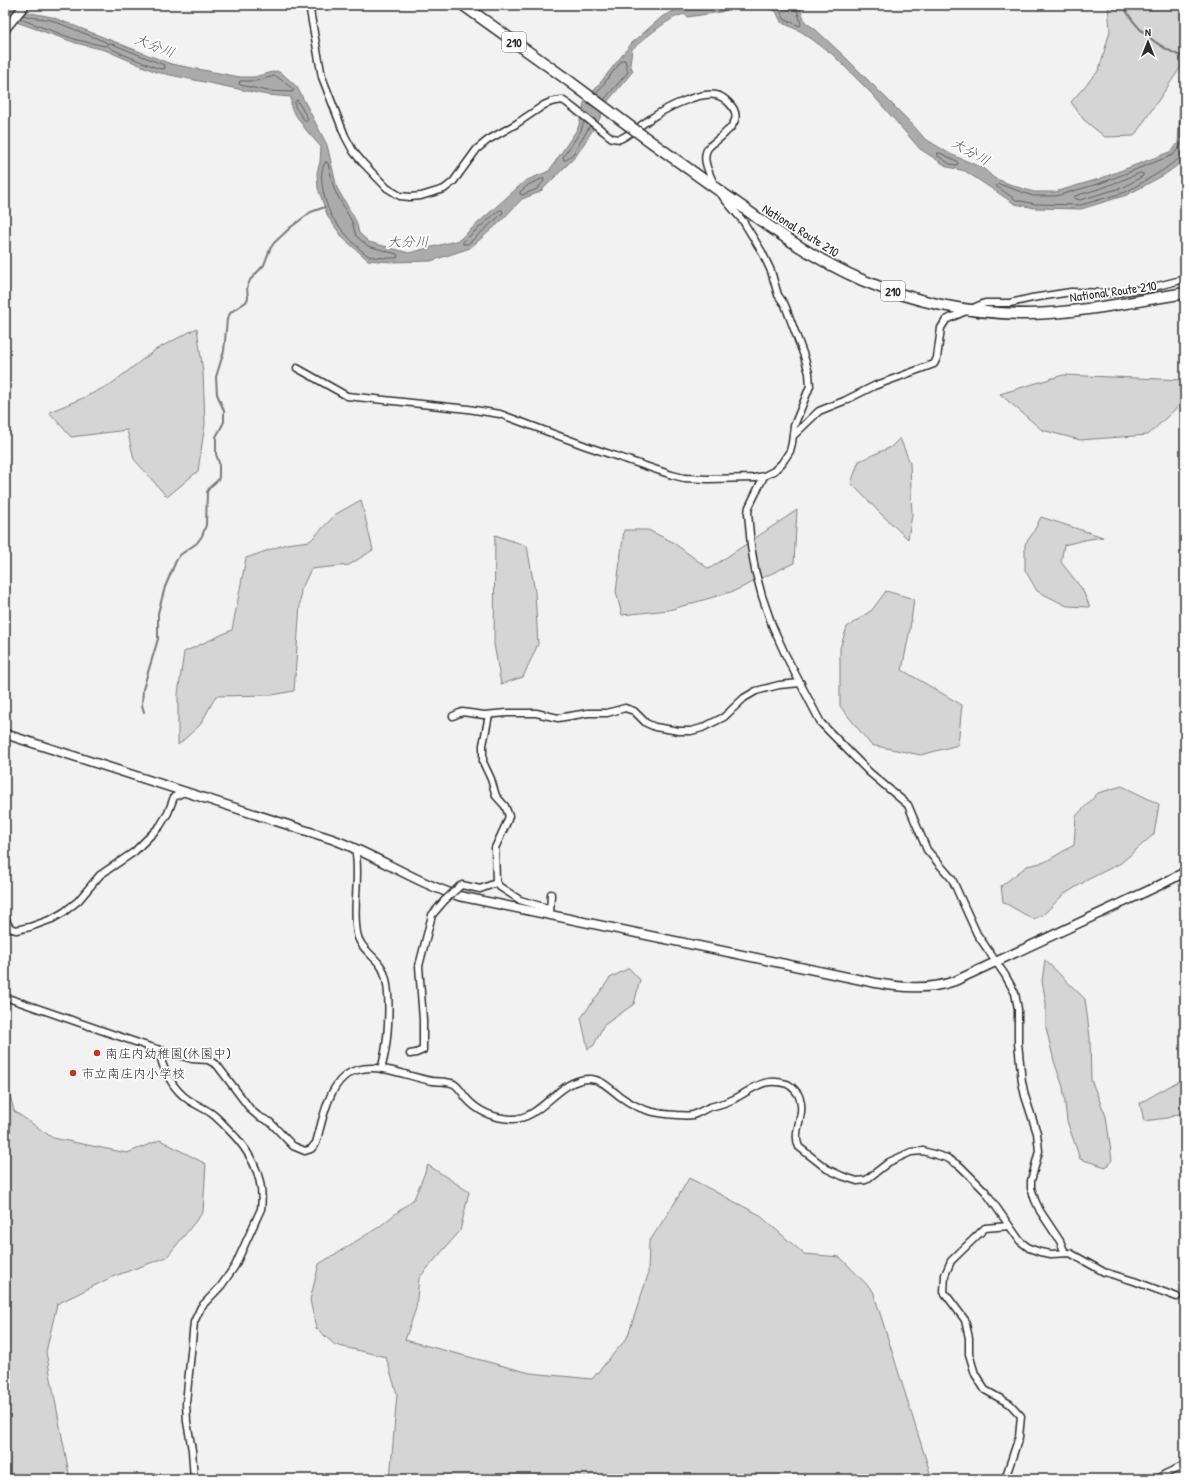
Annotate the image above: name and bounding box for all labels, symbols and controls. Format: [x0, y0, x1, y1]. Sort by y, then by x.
north arrow [1128, 22, 1168, 62]
text: N [1145, 25, 1151, 39]
water label: 大分川 [132, 29, 178, 61]
road number: 210 [502, 32, 526, 52]
water label: 大分川 [948, 133, 994, 169]
street label: National Route 210 [759, 199, 843, 261]
water label: 大分川 [387, 231, 429, 251]
street label: National Route 210 [1068, 276, 1158, 306]
road number: 210 [881, 281, 905, 301]
place label: 南庄内幼稚園(休園中) [105, 1044, 231, 1062]
marker: 南庄内幼稚園(休園中) [92, 1048, 102, 1058]
place label: 市立南庄内小学校 [81, 1064, 185, 1082]
marker: 市立南庄内小学校 [68, 1068, 78, 1078]

